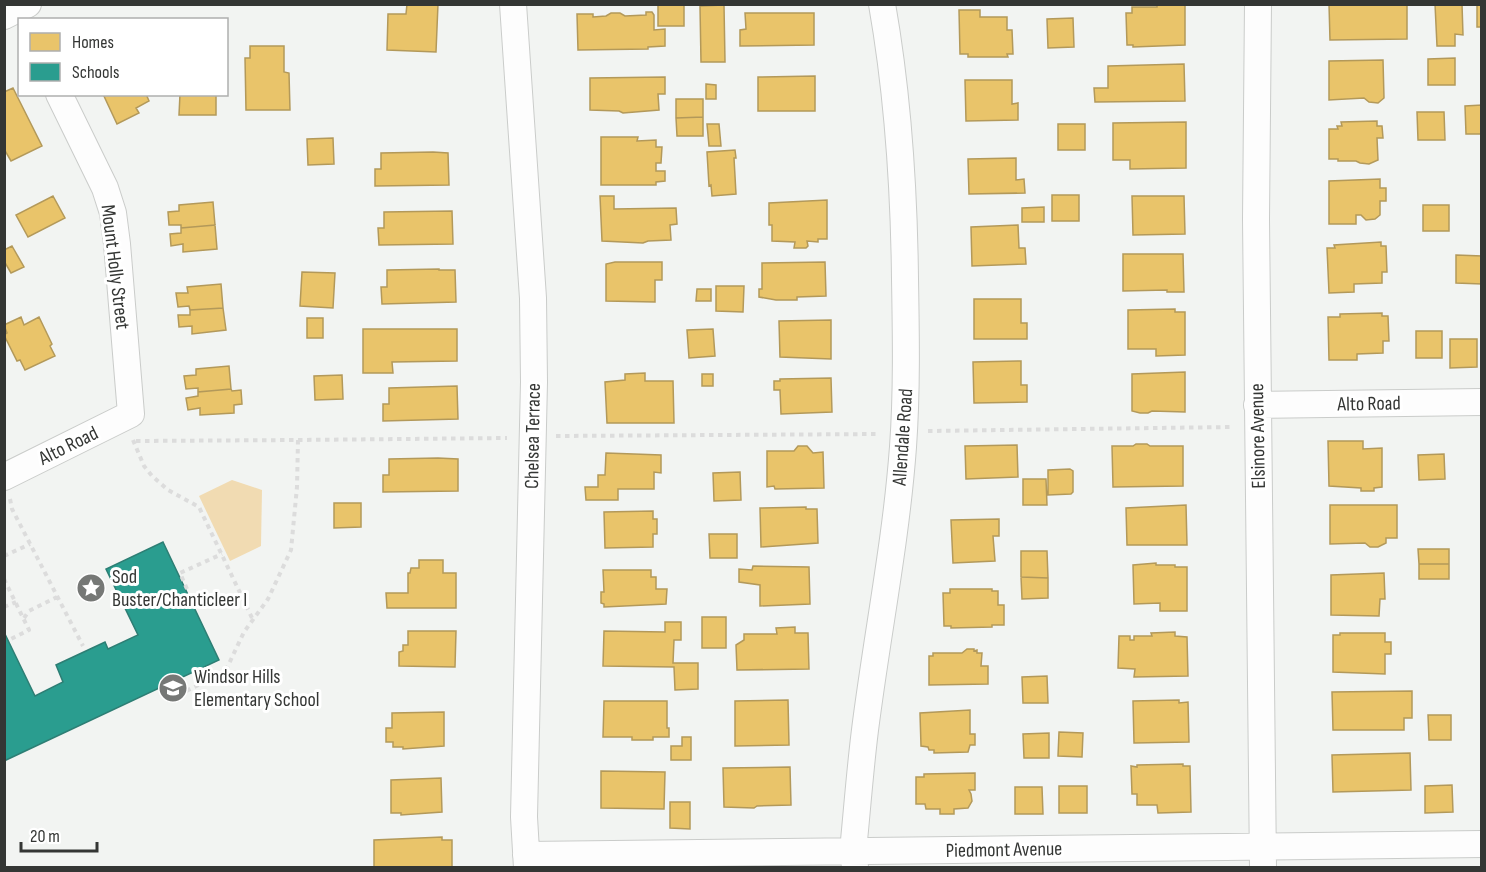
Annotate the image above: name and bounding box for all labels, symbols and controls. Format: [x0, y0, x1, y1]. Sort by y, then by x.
legend [18, 18, 228, 96]
text: Homes [72, 32, 114, 53]
text: Schools [72, 62, 119, 83]
street label: Mount Holly Street [95, 203, 135, 331]
street label: Chelsea Terrace [520, 383, 546, 489]
street label: Elsinore Avenue [1245, 383, 1271, 489]
street label: Allendale Road [888, 388, 918, 487]
street label: Alto Road [1336, 391, 1401, 417]
street label: Alto Road [34, 421, 102, 471]
place label: Sod Buster/Chanticleer I [112, 565, 247, 612]
place icon: Sod Buster/Chanticleer I [75, 572, 107, 604]
place label: Windsor Hills Elementary School [194, 665, 320, 712]
school or university icon: Windsor Hills Elementary School [157, 672, 189, 704]
scale bar [21, 815, 98, 853]
text: 20 m [30, 826, 60, 847]
street label: Piedmont Avenue [946, 837, 1062, 863]

